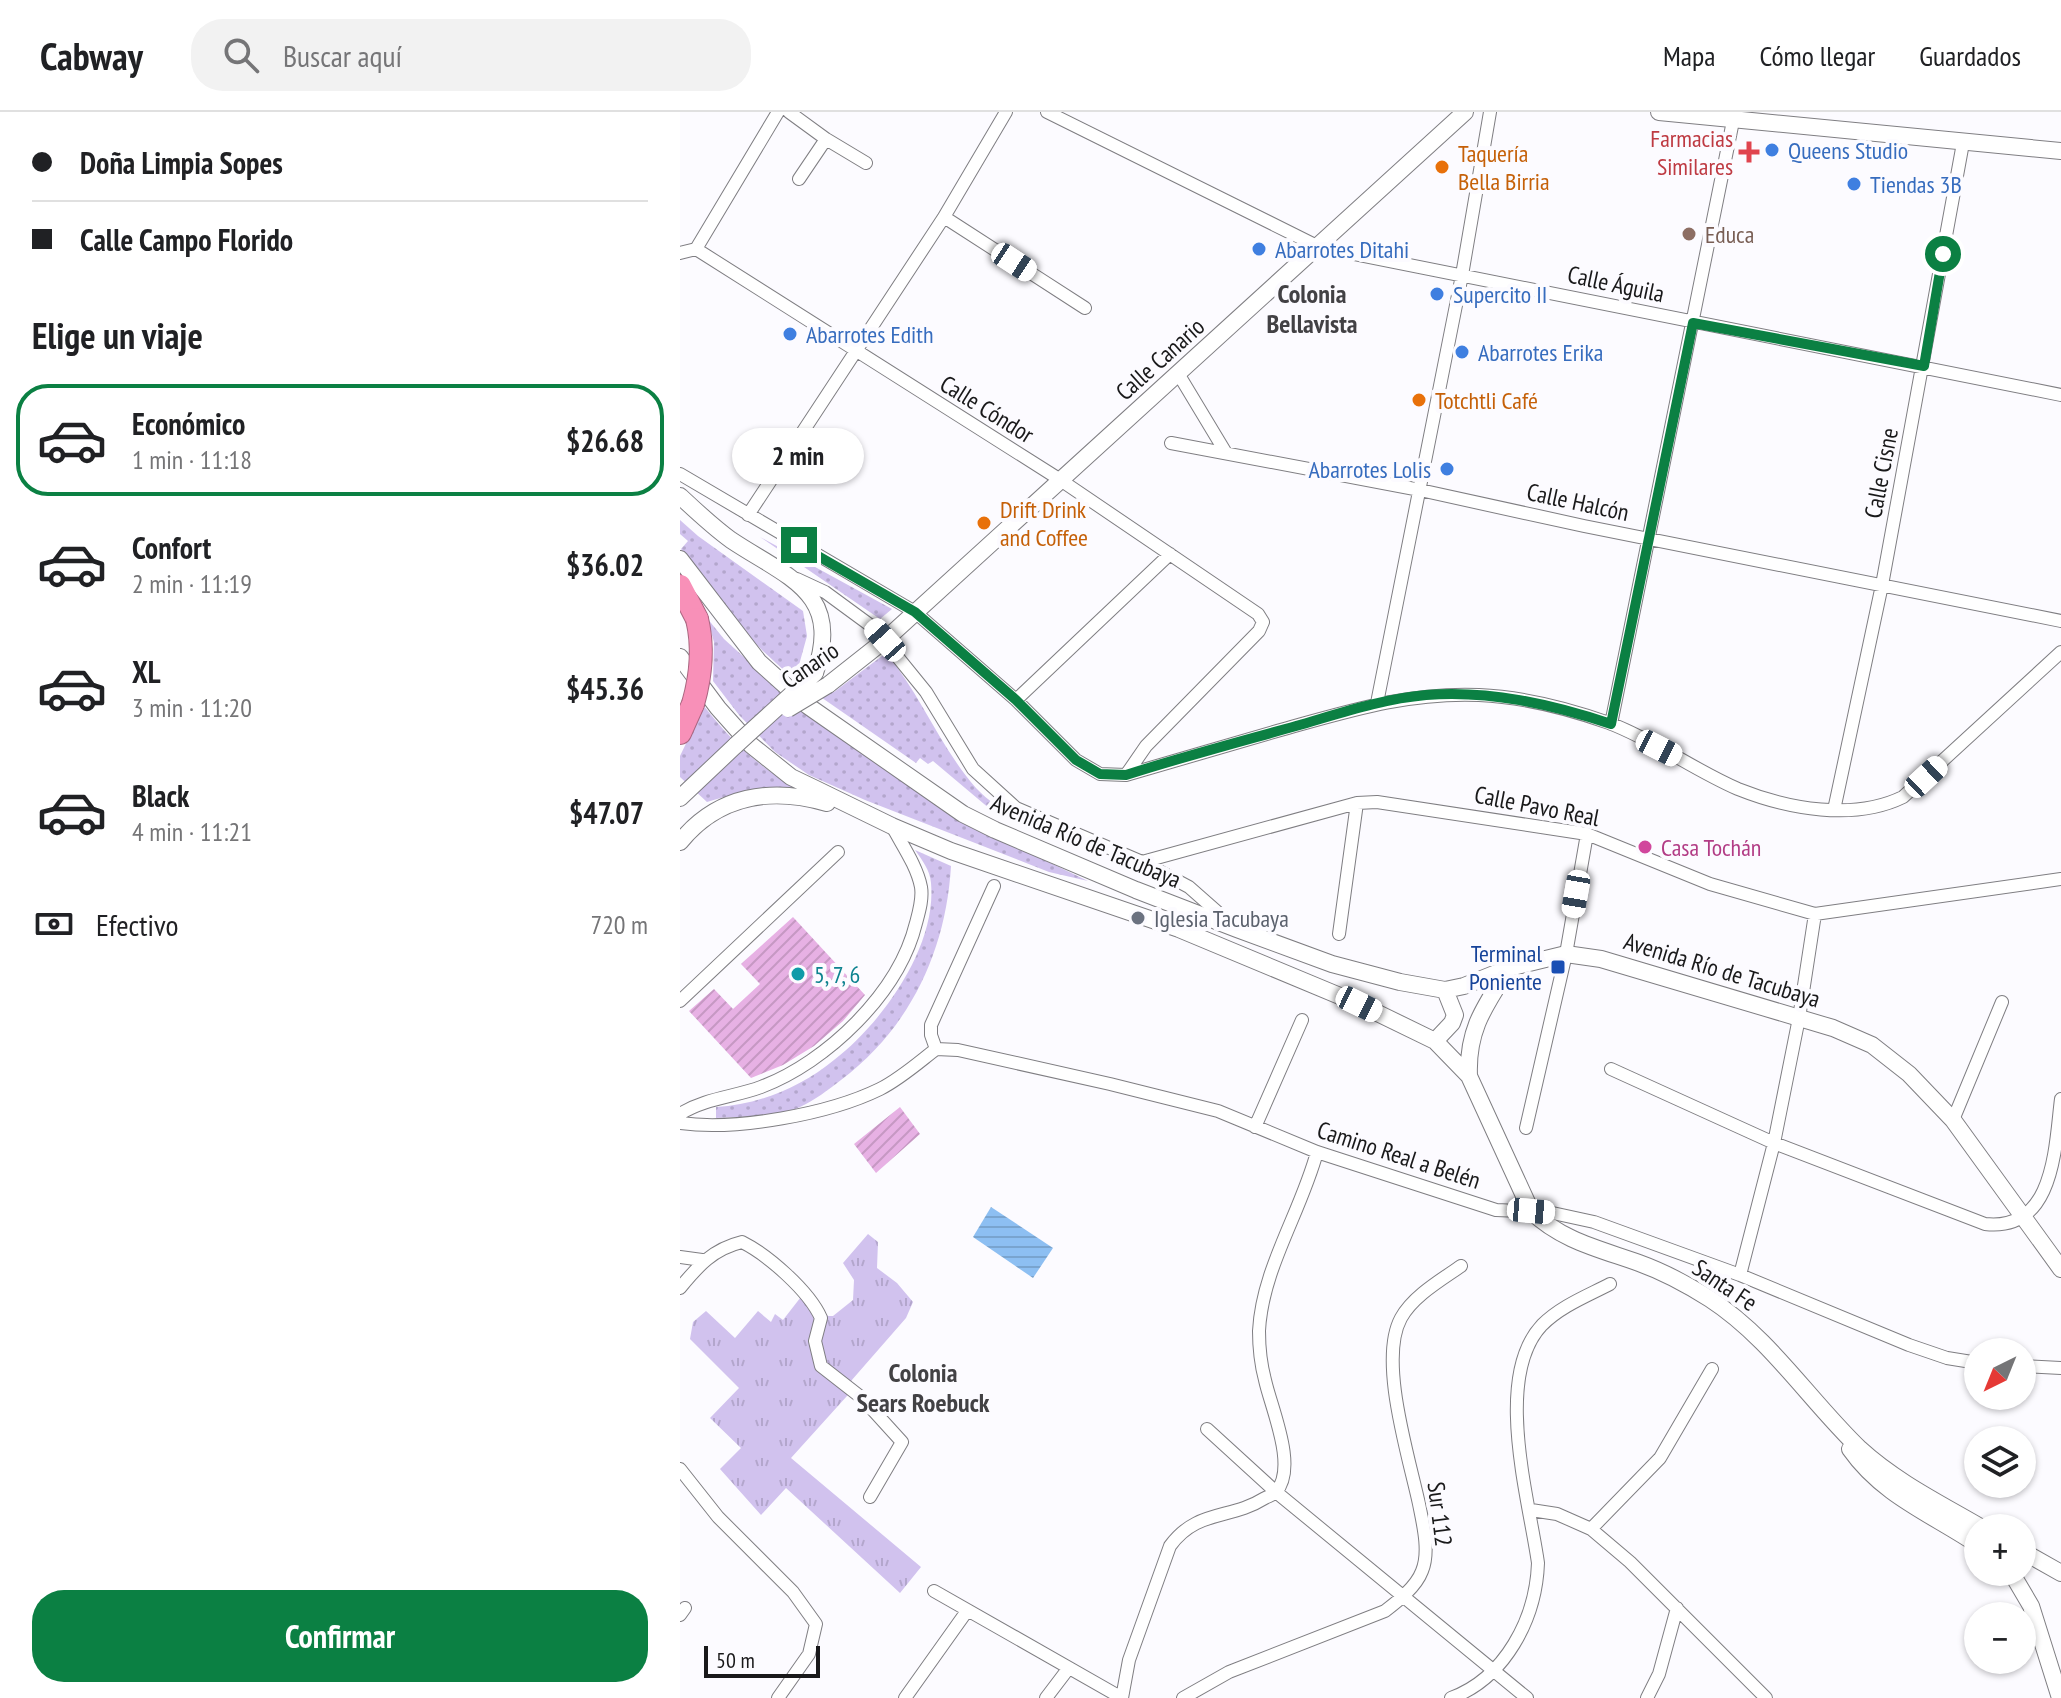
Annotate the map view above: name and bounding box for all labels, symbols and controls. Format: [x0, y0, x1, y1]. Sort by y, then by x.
search box [191, 19, 751, 91]
text: Cabway [40, 31, 143, 80]
icon: search [219, 33, 263, 77]
text: Buscar aquí [283, 36, 402, 75]
text: Mapa [1663, 37, 1715, 74]
text: Cómo llegar [1759, 37, 1875, 74]
text: Guardados [1919, 37, 2021, 74]
place label: Farmacias Similares [1650, 123, 1733, 182]
place label: Queens Studio [1788, 135, 1908, 166]
place label: Taquería Bella Birria [1458, 138, 1550, 197]
marker: Queens Studio [1763, 141, 1781, 159]
text: Doña Limpia Sopes [80, 143, 283, 182]
marker: Farmacias Similares [1740, 143, 1758, 161]
marker: Taquería Bella Birria [1433, 158, 1451, 176]
place label: Tiendas 3B [1870, 169, 1962, 200]
marker: Tiendas 3B [1845, 175, 1863, 193]
place label: Educa [1705, 219, 1754, 250]
text: Calle Campo Florido [80, 220, 293, 259]
marker: Educa [1680, 225, 1698, 243]
place label: Abarrotes Ditahi [1275, 234, 1409, 265]
route start [1925, 236, 1961, 272]
car [987, 239, 1041, 285]
marker: Abarrotes Ditahi [1250, 240, 1268, 258]
street label: Calle Águila [1565, 259, 1667, 309]
district label: Colonia Bellavista [1267, 277, 1357, 340]
place label: Supercito II [1453, 279, 1547, 310]
marker: Supercito II [1428, 285, 1446, 303]
street label: Calle Canario [1109, 311, 1211, 407]
text: Elige un viaje [32, 312, 203, 359]
place label: Abarrotes Edith [806, 319, 933, 350]
marker: Abarrotes Edith [781, 325, 799, 343]
place label: Abarrotes Erika [1478, 337, 1603, 368]
marker: Abarrotes Erika [1453, 343, 1471, 361]
street label: Calle Cóndor [934, 368, 1040, 450]
place label: Totchtli Café [1435, 385, 1538, 416]
marker: Totchtli Café [1410, 391, 1428, 409]
icon: car [36, 404, 108, 476]
text: Económico [132, 404, 245, 443]
text: $26.68 [566, 421, 644, 460]
street label: Calle Cisne [1857, 425, 1905, 521]
callout: 2 min [733, 429, 865, 485]
text: 2 min [772, 439, 824, 472]
text: 1 min · 11:18 [132, 443, 252, 476]
place label: Abarrotes Lolis [1308, 454, 1431, 485]
marker: Abarrotes Lolis [1438, 460, 1456, 478]
street label: Calle Halcón [1524, 476, 1632, 528]
place label: Drift Drink and Coffee [1000, 494, 1088, 553]
marker: Drift Drink and Coffee [975, 514, 993, 532]
route end [781, 527, 817, 563]
icon: car [36, 528, 108, 600]
text: Confort [132, 528, 211, 567]
text: $36.02 [566, 545, 644, 584]
text: 2 min · 11:19 [132, 567, 252, 600]
car [860, 614, 910, 666]
street label: Canario [775, 635, 845, 695]
icon: car [36, 652, 108, 724]
text: XL [132, 652, 161, 691]
text: $45.36 [566, 669, 644, 708]
text: 3 min · 11:20 [132, 691, 252, 724]
car [1632, 726, 1686, 770]
car [1900, 752, 1952, 802]
icon: car [36, 776, 108, 848]
text: Black [132, 776, 189, 815]
street label: Calle Pavo Real [1472, 779, 1603, 833]
street label: Avenida Río de Tacubaya [986, 787, 1186, 895]
text: $47.07 [569, 793, 644, 832]
text: 4 min · 11:21 [132, 815, 252, 848]
place label: Casa Tochán [1661, 832, 1761, 863]
marker: Casa Tochán [1636, 838, 1654, 856]
car [1560, 868, 1592, 920]
icon: cash [32, 902, 76, 946]
place label: Iglesia Tacubaya [1154, 903, 1289, 934]
text: Efectivo [96, 905, 179, 944]
text: 720 m [590, 908, 648, 941]
marker: Iglesia Tacubaya [1129, 909, 1147, 927]
street label: Avenida Río de Tacubaya [1620, 925, 1824, 1015]
place label: Terminal Poniente [1469, 938, 1542, 997]
marker: Terminal Poniente [1549, 958, 1567, 976]
place label: 5, 7, 6 [814, 959, 860, 990]
marker: 5, 7, 6 [789, 965, 807, 983]
car [1332, 983, 1386, 1025]
street label: Camino Real a Belén [1313, 1114, 1485, 1196]
car [1506, 1197, 1556, 1225]
street label: Santa Fe [1687, 1252, 1763, 1318]
north arrow [1964, 1338, 2036, 1410]
map controls [1964, 1338, 2036, 1674]
district label: Colonia Sears Roebuck [857, 1356, 990, 1419]
button: layers [1964, 1426, 2036, 1498]
street label: Sur 112 [1421, 1480, 1459, 1548]
button: + [1964, 1514, 2036, 1586]
button: Confirmar [32, 1590, 648, 1682]
button: − [1964, 1602, 2036, 1674]
scale bar [704, 1642, 820, 1678]
text: 50 m [716, 1646, 755, 1674]

